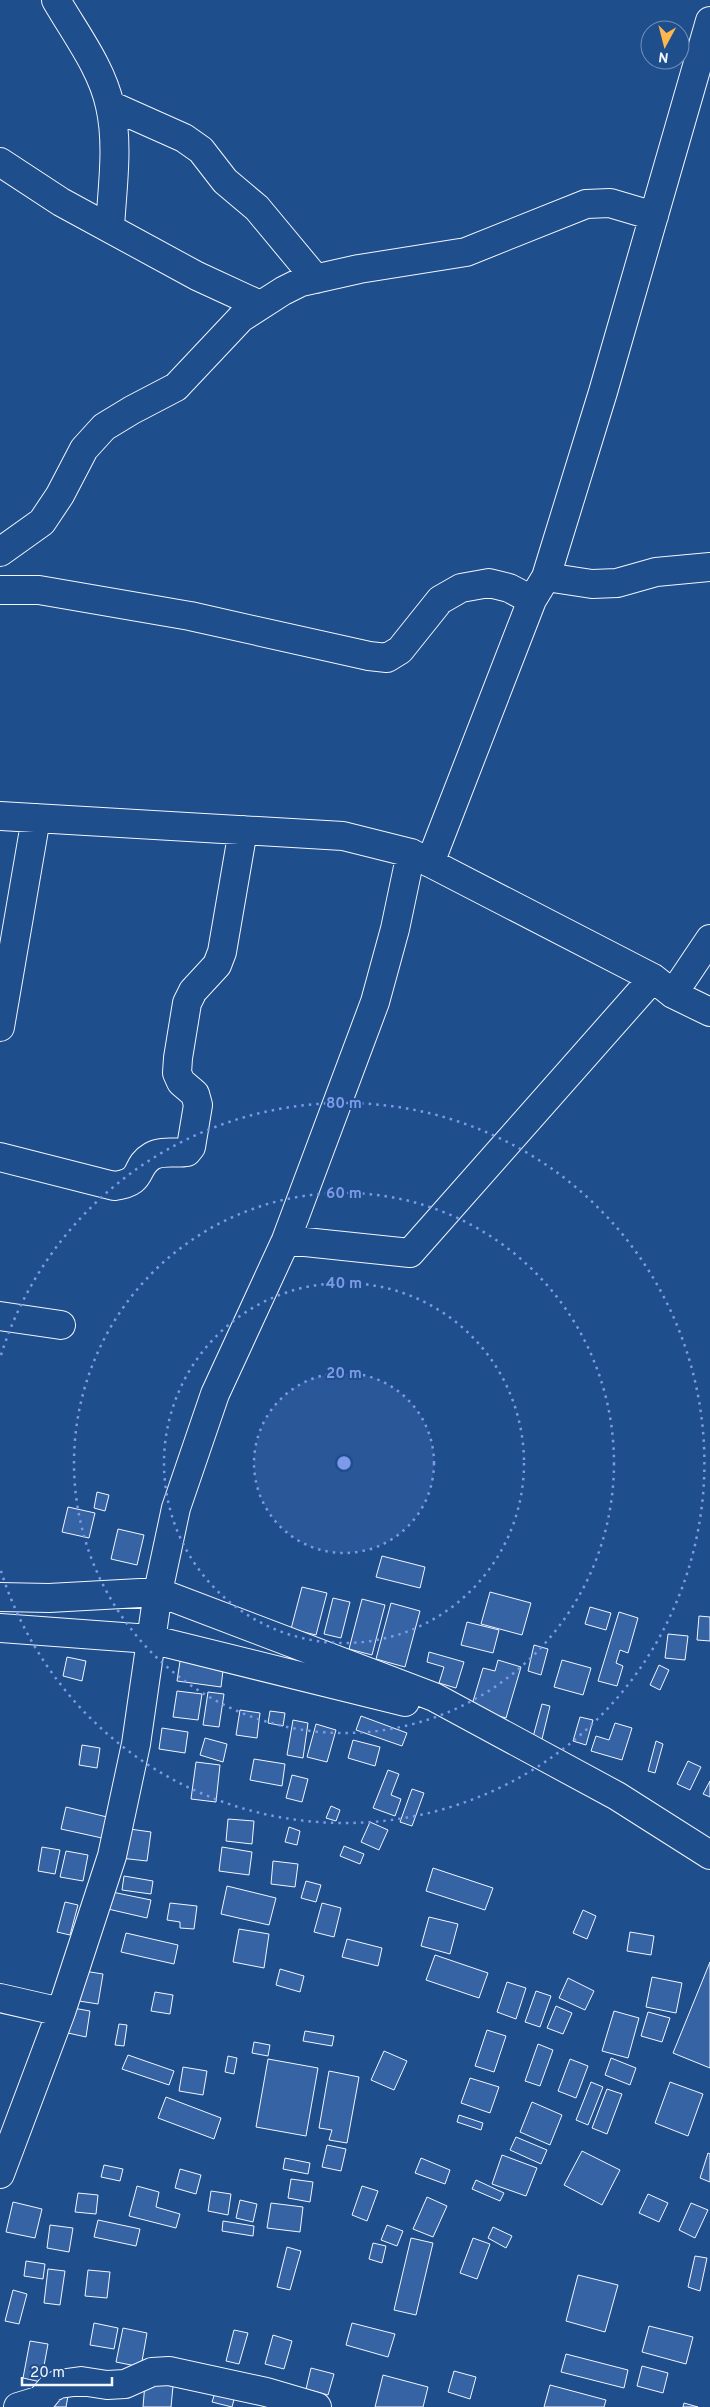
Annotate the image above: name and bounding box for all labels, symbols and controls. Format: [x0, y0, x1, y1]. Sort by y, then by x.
north arrow [640, 20, 690, 70]
text: N [658, 47, 670, 65]
text: 80 m [326, 1095, 362, 1114]
text: 60 m [326, 1185, 362, 1204]
text: 40 m [326, 1275, 362, 1294]
text: 20 m [326, 1365, 362, 1384]
centre of rings [335, 1454, 353, 1472]
scale bar [22, 2354, 112, 2386]
text: 20 m [30, 2364, 65, 2383]

